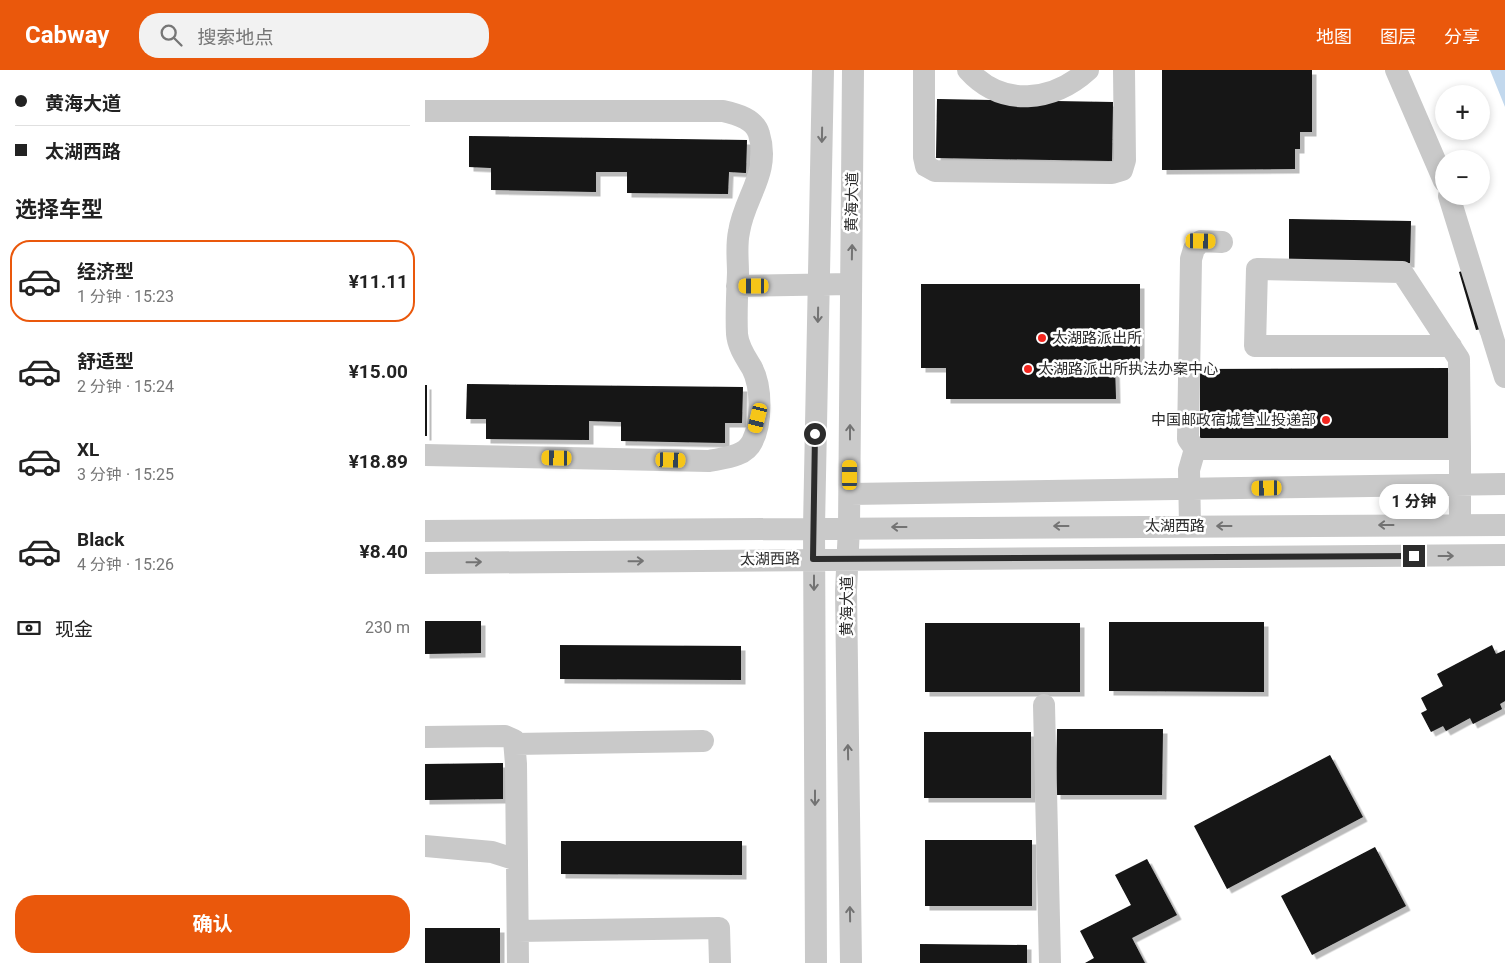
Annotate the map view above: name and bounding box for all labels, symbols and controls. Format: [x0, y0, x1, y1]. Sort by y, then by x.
search box [139, 13, 489, 58]
text: Cabway [25, 21, 109, 49]
icon: search [157, 21, 185, 49]
text: 搜索地点 [197, 26, 273, 49]
text: 地图 [1316, 26, 1352, 47]
text: 图层 [1380, 26, 1416, 47]
text: 分享 [1444, 26, 1480, 47]
map controls [1435, 85, 1490, 205]
button: + [1435, 85, 1490, 140]
text: 黄海大道 [45, 92, 121, 115]
one-way arrow [817, 127, 826, 143]
text: 太湖西路 [45, 140, 121, 163]
button: − [1435, 150, 1490, 205]
street label: 黄海大道 [842, 172, 862, 232]
text: 选择车型 [15, 197, 103, 222]
car [1185, 233, 1216, 249]
one-way arrow [847, 244, 856, 260]
icon: car [17, 259, 62, 304]
text: 经济型 [77, 260, 134, 283]
text: ¥11.11 [349, 270, 408, 293]
car [739, 279, 769, 294]
text: 1 分钟 · 15:23 [77, 287, 174, 306]
one-way arrow [813, 307, 823, 323]
place label: 太湖路派出所 [1052, 329, 1142, 347]
marker: 太湖路派出所 [1036, 332, 1048, 344]
icon: car [17, 349, 62, 394]
text: 舒适型 [77, 350, 134, 373]
text: ¥15.00 [349, 360, 408, 383]
place label: 太湖路派出所执法办案中心 [1038, 360, 1218, 378]
marker: 太湖路派出所执法办案中心 [1022, 363, 1034, 375]
text: 2 分钟 · 15:24 [77, 377, 174, 396]
car [747, 402, 768, 434]
place label: 中国邮政宿城营业投递部 [1151, 411, 1316, 429]
marker: 中国邮政宿城营业投递部 [1320, 414, 1332, 426]
route start [804, 423, 826, 445]
one-way arrow [845, 424, 855, 440]
text: XL [77, 438, 99, 461]
icon: car [17, 439, 62, 484]
text: ¥18.89 [349, 450, 408, 473]
car [541, 450, 572, 466]
car [655, 452, 686, 468]
car [842, 460, 857, 490]
text: 3 分钟 · 15:25 [77, 465, 174, 484]
car [1251, 480, 1282, 496]
callout: 1 分钟 [1379, 484, 1449, 518]
text: 1 分钟 [1391, 492, 1437, 511]
street label: 太湖西路 [1145, 517, 1205, 535]
one-way arrow [1379, 520, 1395, 530]
one-way arrow [1054, 521, 1070, 531]
one-way arrow [1216, 521, 1232, 531]
one-way arrow [891, 522, 908, 532]
text: Black [77, 528, 124, 551]
icon: car [17, 529, 62, 574]
text: ¥8.40 [360, 540, 408, 563]
route end [1403, 545, 1425, 567]
street label: 太湖西路 [740, 549, 800, 569]
one-way arrow [1438, 551, 1454, 560]
text: 4 分钟 · 15:26 [77, 555, 174, 574]
one-way arrow [628, 556, 644, 565]
one-way arrow [465, 557, 481, 567]
one-way arrow [809, 574, 819, 591]
street label: 黄海大道 [838, 576, 856, 636]
icon: cash [15, 614, 43, 642]
text: 现金 [55, 618, 93, 641]
text: 230 m [365, 618, 410, 637]
one-way arrow [843, 744, 853, 760]
one-way arrow [810, 790, 820, 806]
button: 确认 [15, 895, 410, 953]
one-way arrow [845, 907, 855, 923]

